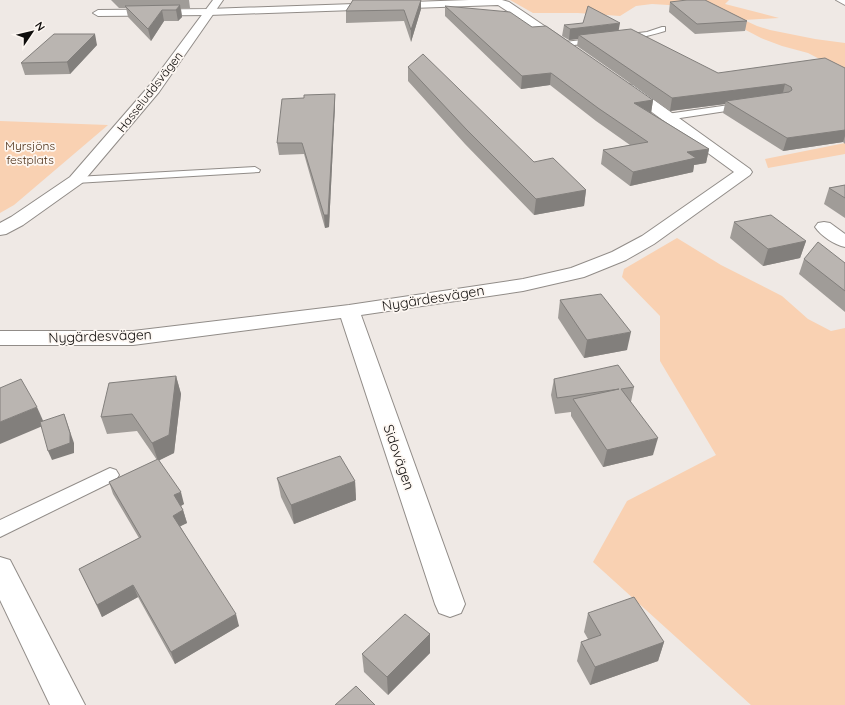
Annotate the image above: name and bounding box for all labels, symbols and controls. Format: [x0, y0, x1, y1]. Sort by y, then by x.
north arrow [12, 12, 52, 52]
text: N [32, 19, 48, 34]
street label: Hasseluddsvägen [113, 48, 186, 135]
park label: Myrsjöns festplats [5, 138, 55, 167]
street label: Nygärdesvägen [381, 281, 485, 315]
street label: Nygärdesvägen [48, 325, 152, 347]
street label: Sidovägen [379, 422, 419, 492]

